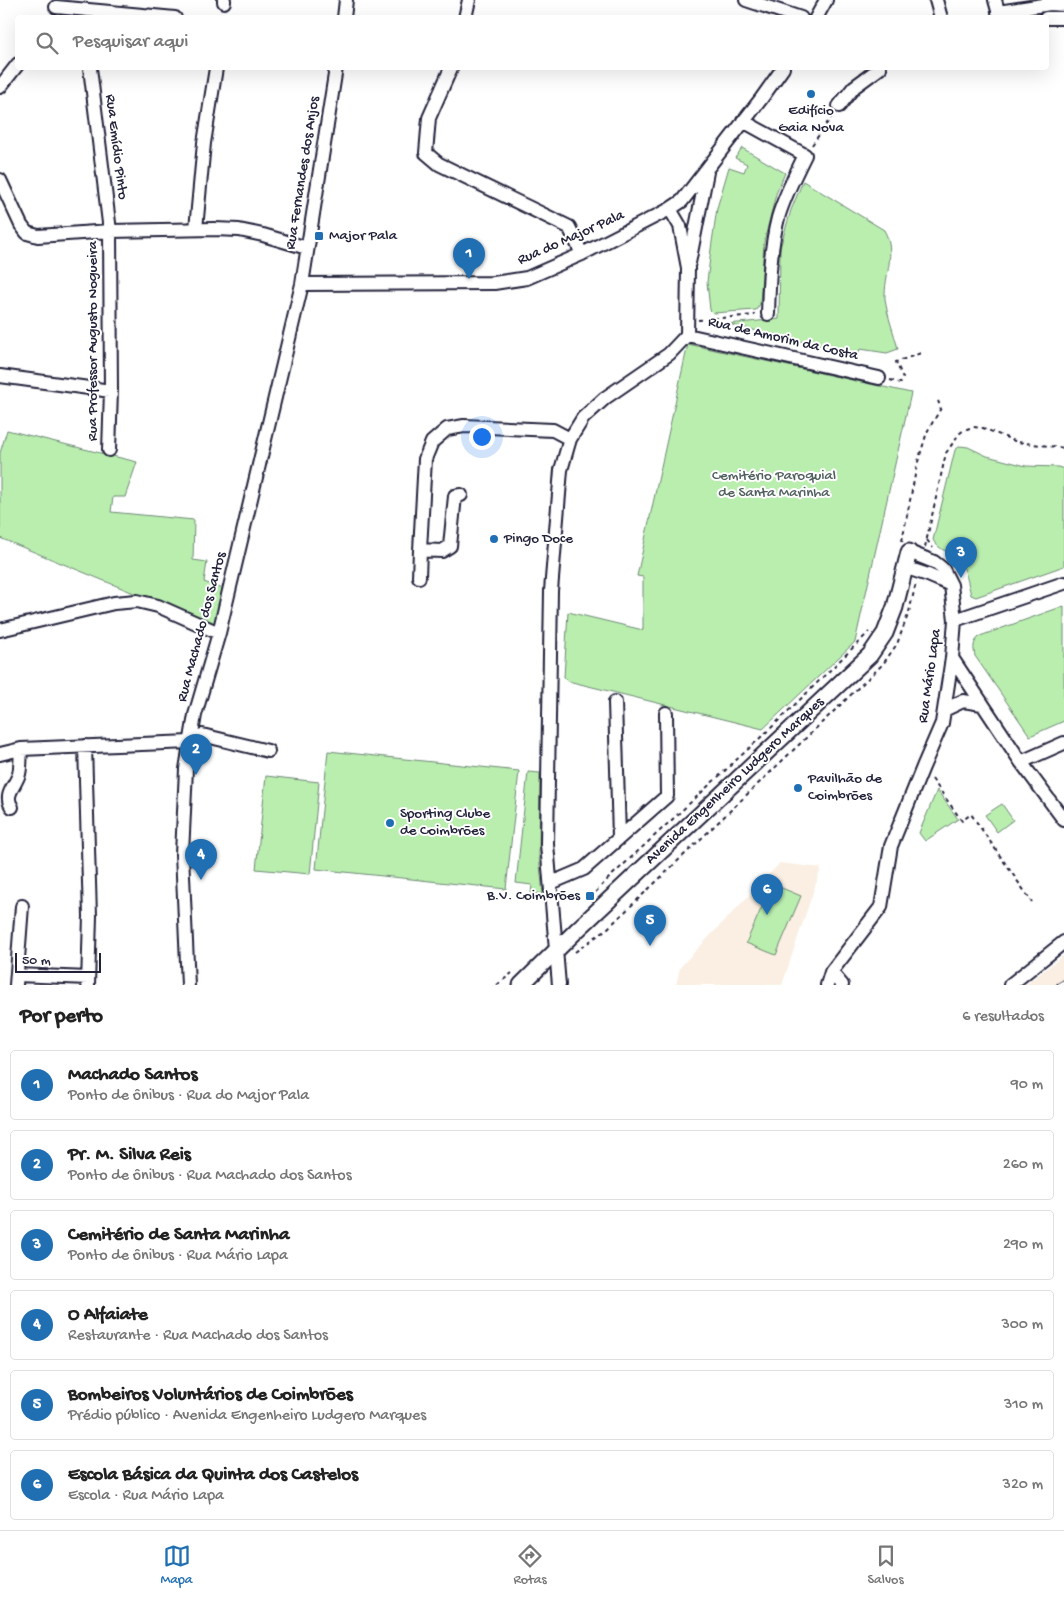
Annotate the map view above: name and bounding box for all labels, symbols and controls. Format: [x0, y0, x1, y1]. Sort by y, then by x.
search box [15, 15, 1049, 70]
icon: search [33, 29, 61, 57]
text: Pesquisar aqui [73, 31, 188, 54]
marker: Edifício Gaia Nova [805, 88, 817, 100]
street label: Rua Emídio Pinto [101, 93, 131, 201]
street label: Rua Fernandes dos Anjos [282, 95, 324, 251]
place label: Edifício Gaia Nova [778, 102, 844, 137]
street label: Rua do Major Pala [515, 206, 628, 270]
place label: Major Pala [329, 227, 398, 245]
marker: Major Pala [313, 230, 325, 242]
pin: 1 [453, 238, 485, 279]
street label: Rua Professor Augusto Nogueira [84, 240, 102, 441]
street label: Rua de Amorim da Costa [706, 313, 860, 365]
your location [469, 424, 495, 450]
park label: Cemitério Paroquial de Santa Marinha [712, 467, 836, 502]
place label: Pingo Doce [503, 530, 573, 548]
marker: Pingo Doce [488, 533, 500, 545]
pin: 3 [945, 537, 977, 578]
street label: Rua Machado dos Santos [173, 550, 231, 704]
street label: Rua Mário Lapa [914, 627, 946, 724]
street label: Avenida Engenheiro Ludgero Marques [642, 693, 828, 869]
pin: 2 [180, 734, 212, 775]
place label: Pavilhão de Coimbrões [807, 770, 882, 805]
marker: Pavilhão de Coimbrões [792, 782, 804, 794]
place label: Sporting Clube de Coimbrões [400, 805, 490, 840]
marker: Sporting Clube de Coimbrões [384, 817, 396, 829]
pin: 4 [185, 839, 217, 880]
pin: 6 [751, 874, 783, 915]
place label: B.V. Coimbrões [486, 887, 580, 905]
marker: B.V. Coimbrões [584, 890, 596, 902]
pin: 5 [634, 905, 666, 946]
scale bar [15, 950, 101, 973]
text: 50 m [22, 953, 51, 970]
text: Por perto [20, 1005, 103, 1030]
text: 6 resultados [962, 1008, 1044, 1027]
text: Machado Santos [68, 1064, 197, 1087]
text: 1 [34, 1076, 40, 1095]
text: 90 m [1011, 1076, 1043, 1095]
text: Ponto de ônibus · Rua do Major Pala [68, 1087, 309, 1106]
text: Pr. M. Silva Reis [68, 1144, 191, 1167]
text: 2 [33, 1156, 41, 1175]
text: 260 m [1003, 1156, 1043, 1175]
text: Ponto de ônibus · Rua Machado dos Santos [68, 1167, 352, 1186]
text: Cemitério de Santa Marinha [68, 1224, 289, 1247]
text: 3 [33, 1236, 41, 1255]
text: 290 m [1003, 1236, 1043, 1255]
text: Ponto de ônibus · Rua Mário Lapa [68, 1247, 288, 1266]
text: O Alfaiate [68, 1304, 148, 1327]
text: 4 [33, 1316, 41, 1335]
text: 300 m [1001, 1316, 1043, 1335]
text: Restaurante · Rua Machado dos Santos [68, 1327, 328, 1346]
text: Bombeiros Voluntários de Coimbrões [68, 1384, 353, 1407]
text: 5 [33, 1396, 41, 1415]
text: 310 m [1004, 1396, 1043, 1415]
text: Prédio público · Avenida Engenheiro Ludgero Marques [68, 1407, 426, 1426]
text: Escola Básica da Quinta dos Castelos [68, 1464, 358, 1487]
text: 6 [33, 1476, 41, 1495]
text: 320 m [1003, 1476, 1043, 1495]
text: Escola · Rua Mário Lapa [68, 1487, 224, 1506]
tab: Mapa [160, 1542, 193, 1589]
tab: Rotas [513, 1542, 547, 1589]
tab: Salvos [868, 1542, 904, 1589]

